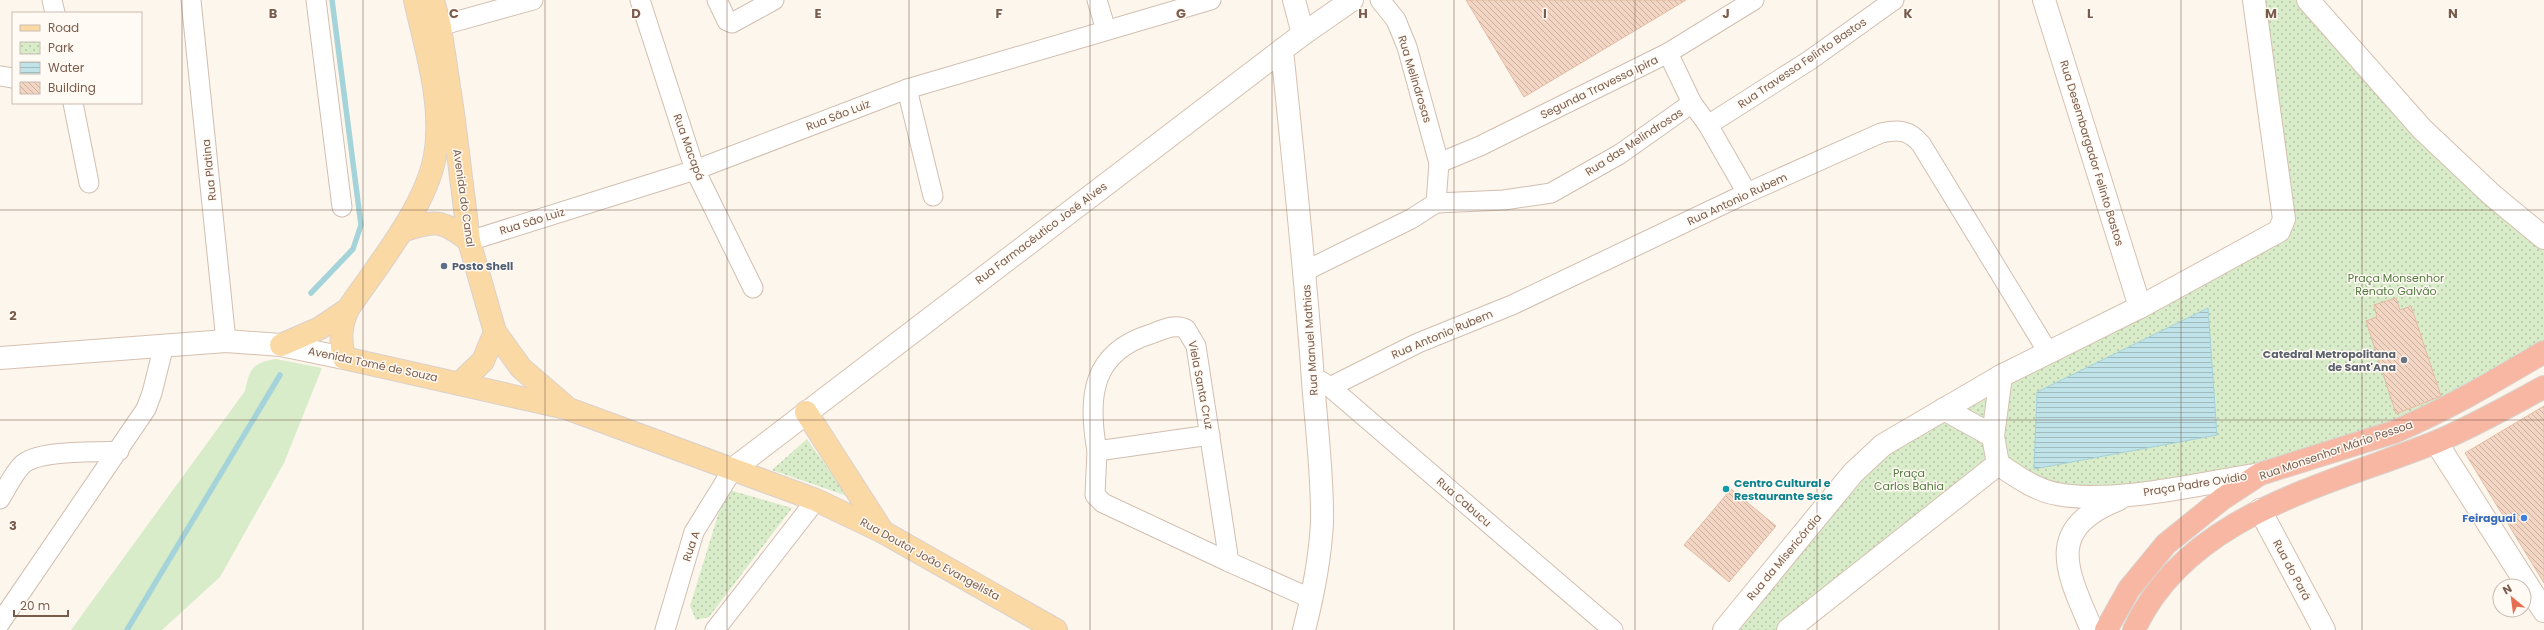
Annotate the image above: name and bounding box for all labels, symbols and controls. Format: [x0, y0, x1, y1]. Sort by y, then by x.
text: B [269, 4, 278, 23]
text: C [449, 4, 459, 23]
text: D [631, 4, 641, 23]
text: E [814, 4, 822, 23]
text: F [995, 4, 1003, 23]
text: G [1176, 4, 1186, 23]
text: H [1358, 4, 1368, 23]
text: I [1543, 4, 1547, 23]
text: J [1722, 4, 1730, 23]
text: K [1903, 4, 1913, 23]
text: L [2087, 4, 2093, 23]
text: M [2265, 4, 2277, 23]
text: N [2448, 4, 2458, 23]
legend [12, 12, 142, 104]
street label: Rua Travessa Felinto Bastos [1735, 14, 1870, 112]
text: Road [48, 19, 79, 36]
street label: Rua Melindrosas [1394, 33, 1436, 125]
text: Park [48, 39, 75, 56]
street label: Segunda Travessa Ipira [1537, 51, 1661, 123]
street label: Rua Desembargador Felinto Bastos [2056, 58, 2128, 248]
text: Water [48, 59, 85, 76]
text: Building [48, 79, 96, 96]
street label: Rua São Luiz [804, 95, 872, 135]
street label: Rua das Melindrosas [1582, 104, 1686, 180]
street label: Rua Macapá [670, 111, 708, 183]
street label: Rua Platina [198, 138, 220, 202]
street label: Avenida do Canal [449, 148, 479, 248]
street label: Rua Antonio Rubem [1684, 169, 1790, 229]
street label: Rua Farmacêutico José Alves [972, 178, 1110, 288]
street label: Rua São Luiz [497, 203, 567, 239]
place label: Posto Shell [452, 258, 513, 274]
marker: Posto Shell [439, 261, 449, 271]
park label: Praça Monsenhor Renato Galvão [2348, 270, 2444, 299]
street label: Rua Manuel Mathias [1298, 284, 1322, 396]
street label: Rua Antonio Rubem [1389, 305, 1495, 363]
text: 2 [9, 306, 17, 325]
street label: Viela Santa Cruz [1185, 339, 1217, 431]
street label: Avenida Tomé de Souza [307, 342, 439, 386]
place label: Catedral Metropolitana de Sant'Ana [2263, 346, 2396, 375]
marker: Catedral Metropolitana de Sant'Ana [2399, 355, 2409, 365]
street label: Rua Monsenhor Mário Pessoa [2257, 416, 2415, 484]
park label: Praça Carlos Bahia [1874, 465, 1944, 494]
street label: Praça Padre Ovidio [2142, 468, 2248, 500]
street label: Rua Cabucu [1433, 474, 1495, 530]
place label: Centro Cultural e Restaurante Sesc [1734, 475, 1833, 504]
marker: Centro Cultural e Restaurante Sesc [1721, 484, 1731, 494]
street label: Rua da Misericórdia [1743, 510, 1825, 604]
place label: Feiraguai [2462, 510, 2516, 526]
marker: Feiraguai [2519, 513, 2529, 523]
street label: Rua Doutor João Evangelista [857, 514, 1003, 604]
text: 3 [9, 516, 17, 535]
street label: Rua A [678, 528, 704, 564]
street label: Rua do Pará [2269, 537, 2315, 603]
north arrow [2492, 578, 2532, 618]
text: N [2500, 580, 2515, 598]
scale bar [14, 592, 68, 618]
text: 20 m [20, 597, 50, 614]

